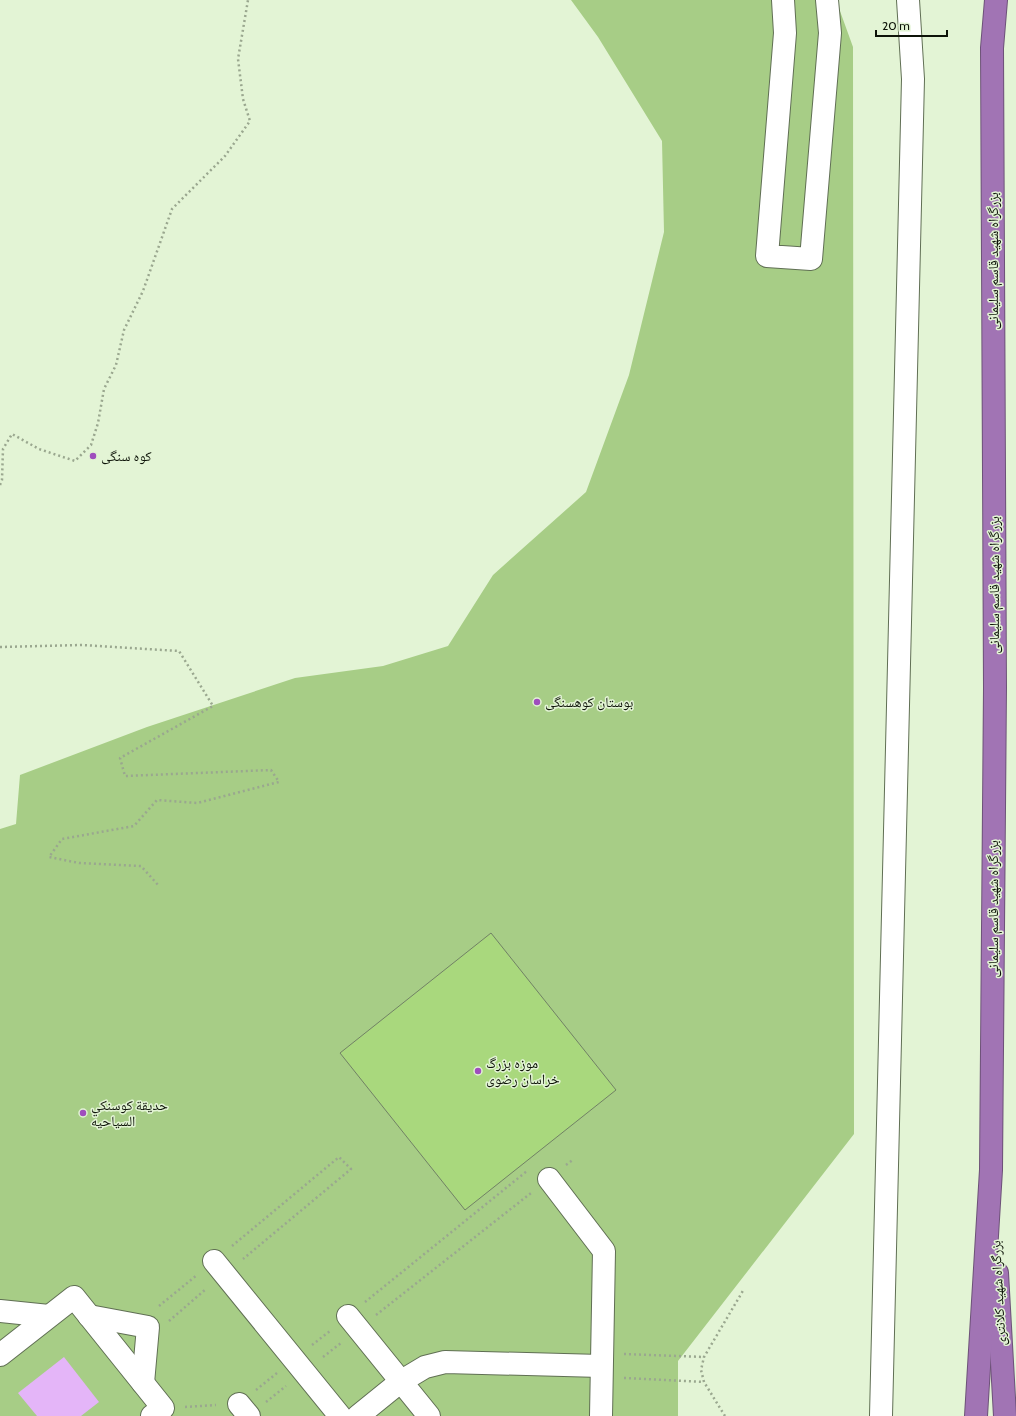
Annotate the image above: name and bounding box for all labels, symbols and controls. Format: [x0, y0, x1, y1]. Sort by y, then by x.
scale bar [876, 12, 947, 38]
text: 20 m [882, 18, 910, 33]
street label: بزرگراه شهید قاسم سلیمانی [984, 192, 1003, 330]
place label: کوه سنگی [101, 447, 152, 465]
marker: کوه سنگی [88, 451, 98, 461]
street label: بزرگراه شهید قاسم سلیمانی [985, 516, 1004, 654]
place label: بوستان کوهسنگی [545, 693, 634, 711]
marker: بوستان کوهسنگی [532, 697, 542, 707]
street label: بزرگراه شهید قاسم سلیمانی [984, 840, 1003, 978]
place label: موزه بزرگ خراسان رضوی [486, 1054, 560, 1088]
marker: موزه بزرگ خراسان رضوی [473, 1066, 483, 1076]
place label: حديقة كوسنكي السياحيه [91, 1096, 168, 1130]
marker: حديقة كوسنكي السياحيه [78, 1108, 88, 1118]
street label: بزرگراه شهید کلانتری [986, 1240, 1010, 1346]

